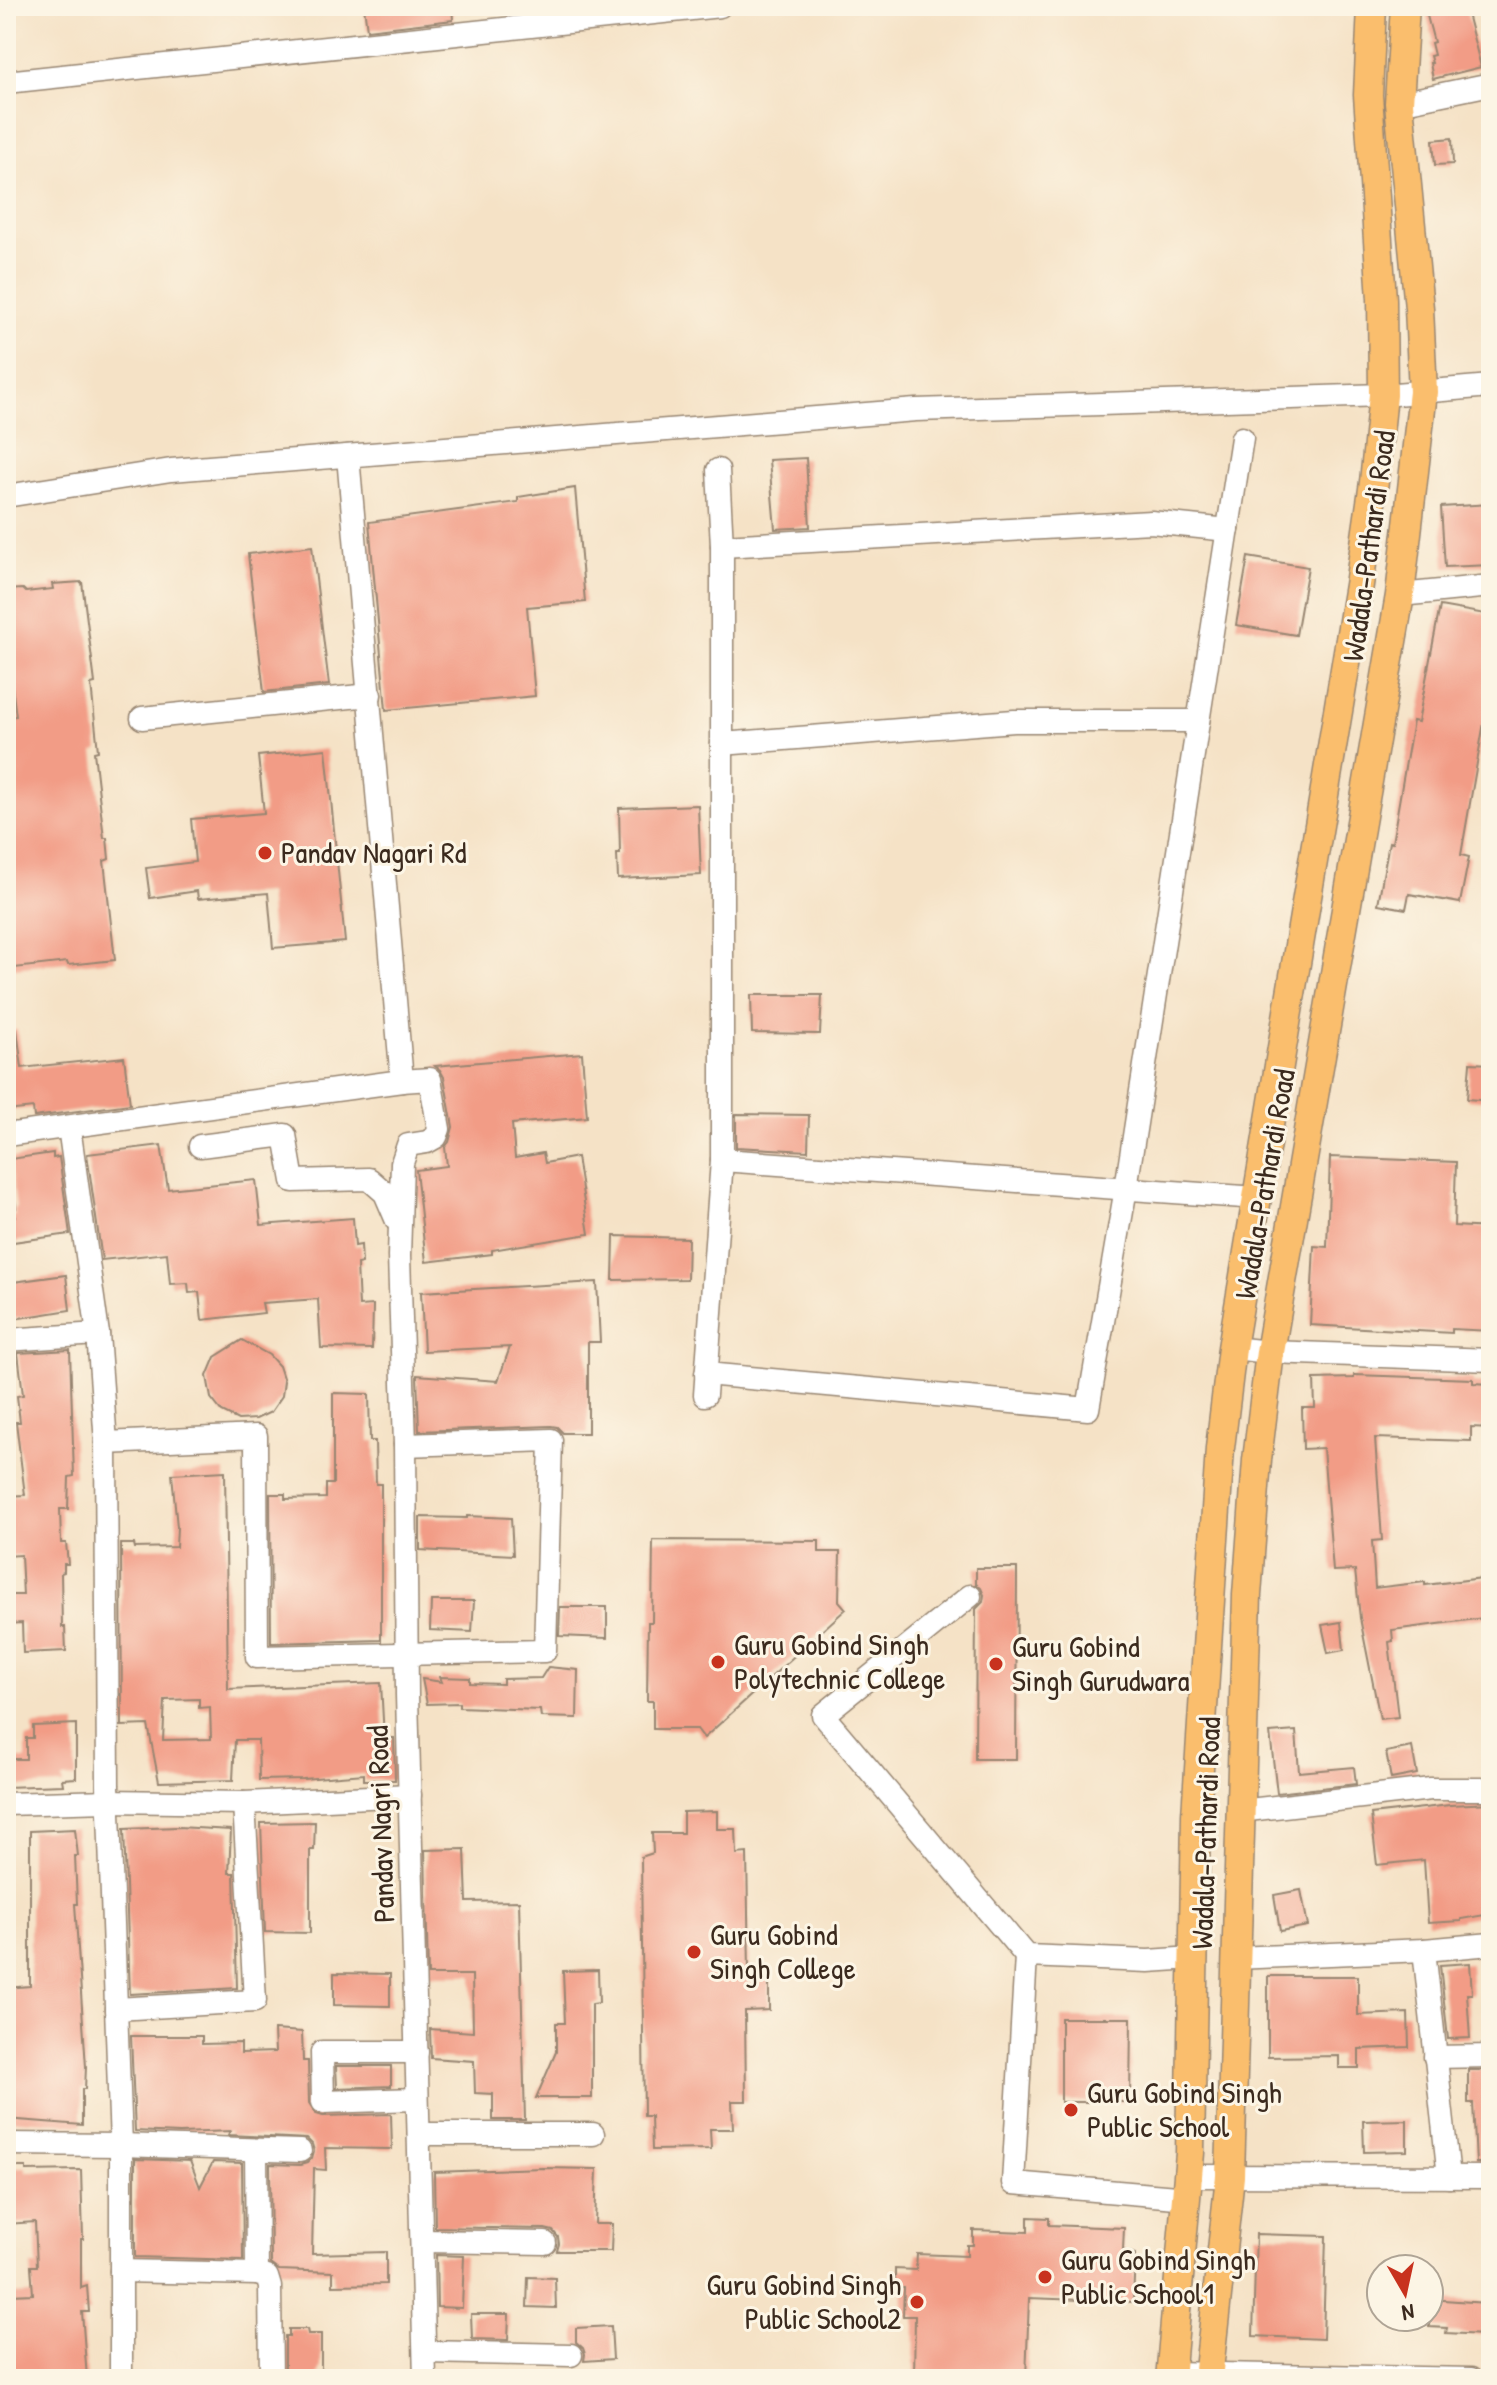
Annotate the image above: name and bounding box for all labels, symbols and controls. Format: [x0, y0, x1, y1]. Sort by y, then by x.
street label: Wadala-Pathardi Road [1332, 428, 1404, 664]
place label: Pandav Nagari Rd [281, 832, 467, 872]
marker: Pandav Nagari Rd [256, 844, 274, 862]
street label: Wadala-Pathardi Road [1224, 1066, 1304, 1302]
place label: Guru Gobind Singh Polytechnic College [734, 1624, 945, 1698]
place label: Guru Gobind Singh Gurudwara [1012, 1626, 1190, 1700]
marker: Guru Gobind Singh Polytechnic College [709, 1653, 727, 1671]
marker: Guru Gobind Singh Gurudwara [987, 1655, 1005, 1673]
street label: Wadala-Pathardi Road [1181, 1716, 1229, 1950]
street label: Pandav Nagri Road [357, 1724, 403, 1923]
place label: Guru Gobind Singh College [710, 1914, 856, 1988]
marker: Guru Gobind Singh College [685, 1943, 703, 1961]
place label: Guru Gobind Singh Public School [1087, 2072, 1282, 2146]
marker: Guru Gobind Singh Public School [1062, 2101, 1080, 2119]
place label: Guru Gobind Singh Public School1 [1061, 2239, 1256, 2313]
north arrow [1365, 2253, 1445, 2333]
place label: Guru Gobind Singh Public School2 [706, 2264, 901, 2338]
marker: Guru Gobind Singh Public School1 [1036, 2268, 1054, 2286]
marker: Guru Gobind Singh Public School2 [908, 2293, 926, 2311]
text: N [1400, 2297, 1416, 2329]

